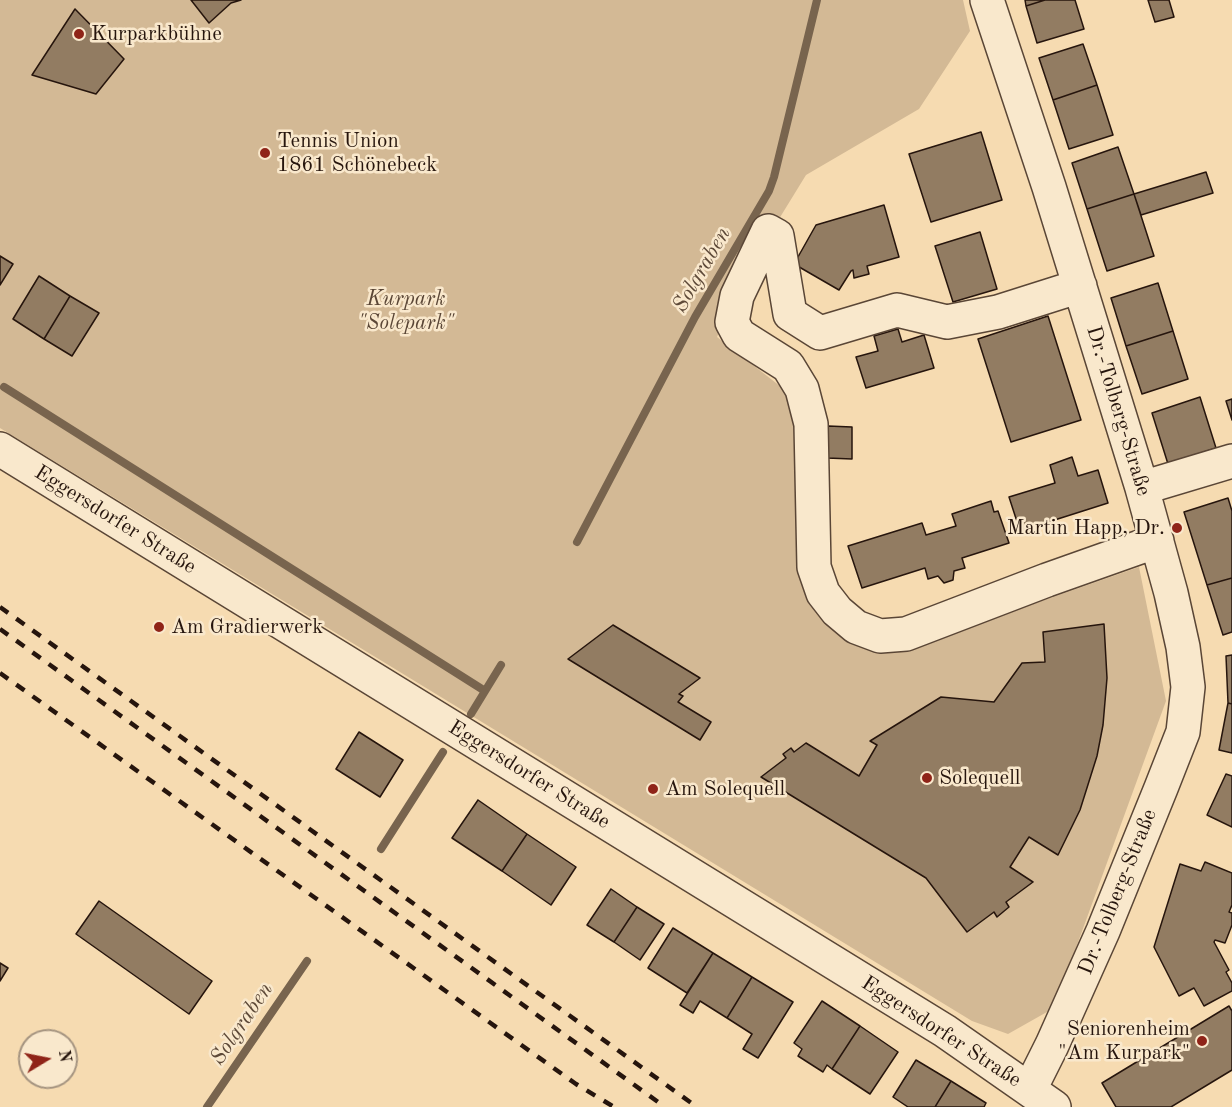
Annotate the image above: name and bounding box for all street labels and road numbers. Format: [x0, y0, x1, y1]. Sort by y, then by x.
street label: Dr.-Tolberg-Straße [1080, 323, 1156, 499]
street label: Eggersdorfer Straße [30, 460, 200, 580]
street label: Eggersdorfer Straße [444, 715, 614, 835]
street label: Dr.-Tolberg-Straße [1073, 805, 1163, 979]
street label: Eggersdorfer Straße [856, 971, 1026, 1093]

